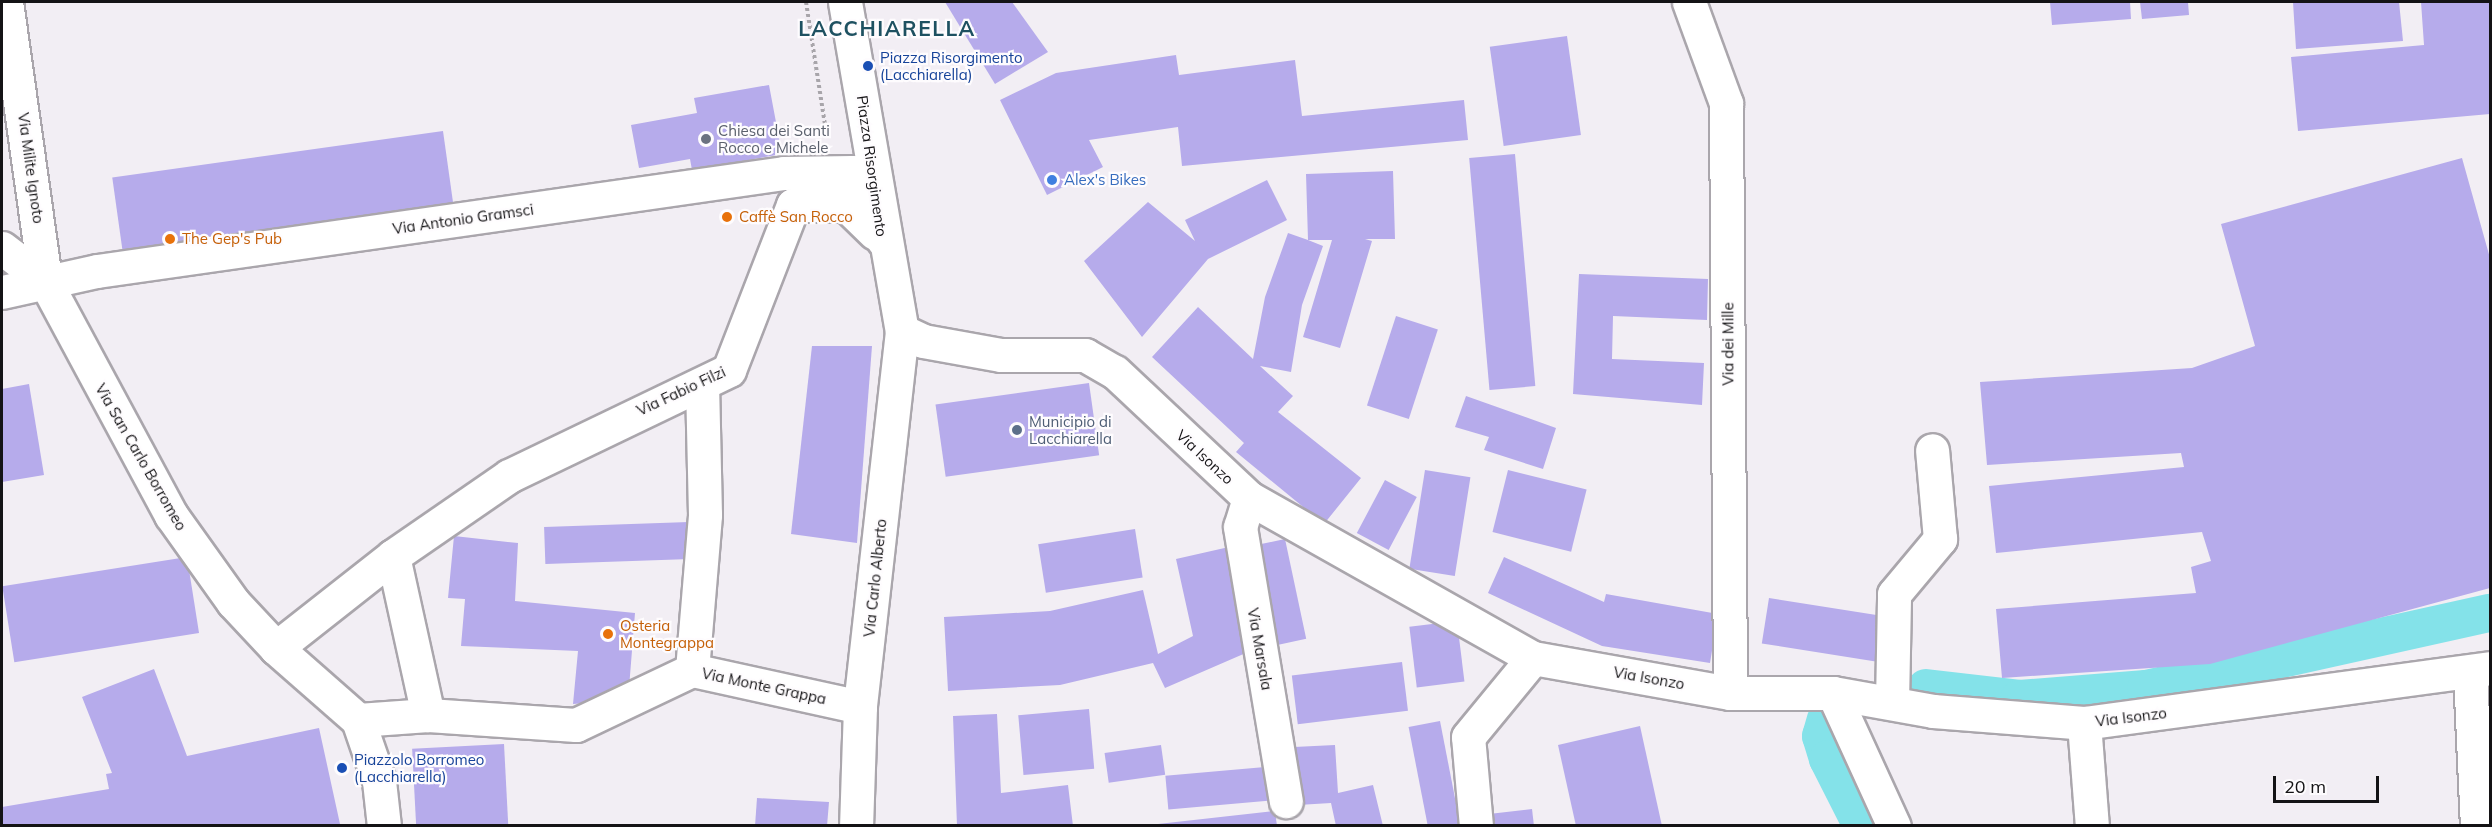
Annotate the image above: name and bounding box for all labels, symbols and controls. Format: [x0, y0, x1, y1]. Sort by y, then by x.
district label: LACCHIARELLA [798, 15, 976, 41]
place label: Piazza Risorgimento (Lacchiarella) [880, 48, 1023, 83]
marker: Piazza Risorgimento (Lacchiarella) [861, 59, 875, 73]
street label: Piazza Risorgimento [853, 94, 891, 238]
street label: Via Milite Ignoto [14, 111, 48, 225]
place label: Chiesa dei Santi Rocco e Michele [718, 121, 830, 156]
marker: Chiesa dei Santi Rocco e Michele [699, 132, 713, 146]
place label: Alex's Bikes [1064, 171, 1146, 189]
marker: Alex's Bikes [1045, 173, 1059, 187]
street label: Via Antonio Gramsci [391, 200, 535, 238]
place label: Caffè San Rocco [739, 208, 853, 226]
marker: Caffè San Rocco [720, 210, 734, 224]
place label: The Gep's Pub [182, 230, 282, 248]
marker: The Gep's Pub [163, 232, 177, 246]
street label: Via dei Mille [1719, 302, 1737, 386]
street label: Via Fabio Filzi [634, 363, 728, 419]
street label: Via San Carlo Borromeo [92, 380, 190, 534]
place label: Municipio di Lacchiarella [1029, 412, 1112, 447]
marker: Municipio di Lacchiarella [1010, 423, 1024, 437]
street label: Via Isonzo [1173, 426, 1237, 488]
street label: Via Carlo Alberto [860, 518, 890, 638]
street label: Via Marsala [1244, 606, 1276, 692]
place label: Osteria Montegrappa [620, 616, 714, 651]
marker: Osteria Montegrappa [601, 627, 615, 641]
street label: Via Isonzo [1612, 663, 1686, 693]
street label: Via Monte Grappa [700, 664, 828, 708]
street label: Via Isonzo [2094, 704, 2168, 730]
place label: Piazzolo Borromeo (Lacchiarella) [354, 750, 484, 785]
marker: Piazzolo Borromeo (Lacchiarella) [335, 761, 349, 775]
scale bar [2276, 764, 2382, 802]
text: 20 m [2284, 775, 2326, 798]

